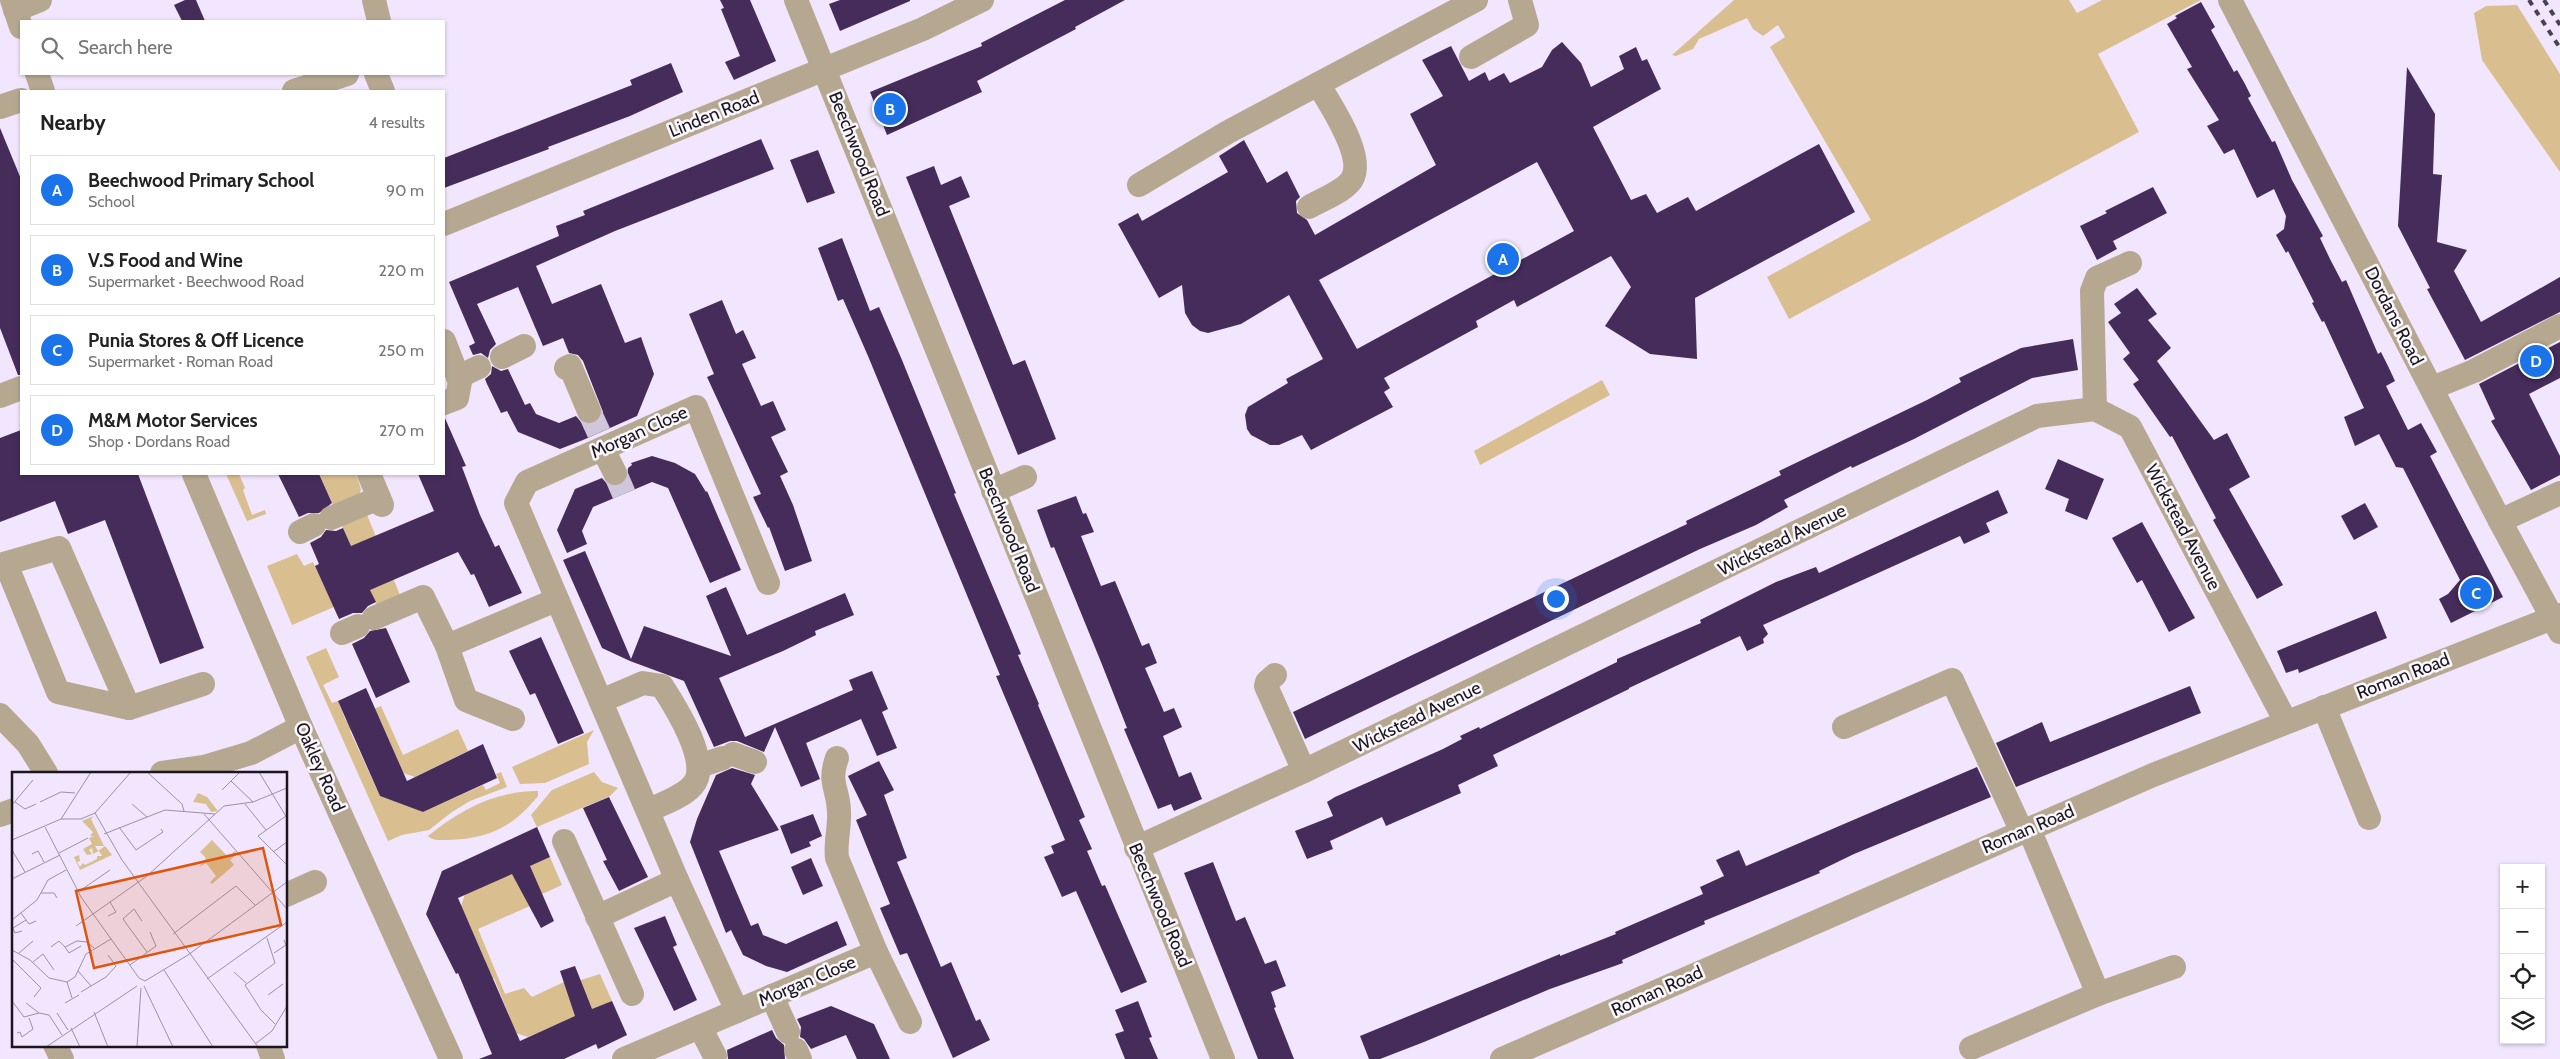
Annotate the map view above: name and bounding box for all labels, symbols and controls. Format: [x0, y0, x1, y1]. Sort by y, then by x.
search box [20, 20, 445, 75]
icon: search [38, 34, 66, 62]
text: Search here [78, 36, 172, 59]
street label: Linden Road [666, 86, 762, 142]
street label: Beechwood Road [824, 88, 894, 220]
pin: B [874, 90, 906, 128]
text: Nearby [40, 110, 106, 135]
text: 4 results [368, 113, 425, 132]
text: Beechwood Primary School [88, 169, 314, 192]
text: A [52, 181, 62, 200]
text: 90 m [386, 181, 424, 200]
text: School [88, 192, 135, 211]
pin: A [1487, 240, 1519, 278]
text: V.S Food and Wine [88, 249, 243, 272]
text: B [52, 261, 62, 280]
text: 220 m [378, 261, 424, 280]
street label: Dordans Road [2360, 263, 2428, 369]
text: Supermarket · Beechwood Road [88, 272, 304, 291]
text: Punia Stores & Off Licence [88, 329, 304, 352]
text: C [52, 341, 62, 360]
text: 250 m [378, 341, 424, 360]
pin: D [2520, 342, 2552, 380]
text: Supermarket · Roman Road [88, 352, 273, 371]
street label: Morgan Close [587, 401, 691, 463]
text: M&M Motor Services [88, 409, 258, 432]
text: D [51, 421, 63, 440]
text: 270 m [379, 421, 424, 440]
text: Shop · Dordans Road [88, 432, 230, 451]
street label: Wickstead Avenue [2141, 460, 2225, 594]
street label: Beechwood Road [974, 464, 1044, 596]
street label: Wickstead Avenue [1715, 500, 1849, 580]
pin: C [2460, 574, 2492, 612]
your location [1543, 586, 1569, 612]
street label: Roman Road [2353, 648, 2453, 704]
street label: Wickstead Avenue [1350, 677, 1484, 757]
street label: Oakley Road [290, 719, 350, 815]
inset map [12, 772, 288, 1046]
street label: Roman Road [1979, 800, 2077, 858]
street label: Beechwood Road [1124, 840, 1196, 970]
map controls [2500, 864, 2545, 1044]
button: + [2500, 864, 2545, 909]
button: − [2500, 909, 2545, 954]
street label: Morgan Close [755, 951, 859, 1011]
button: locate [2500, 954, 2545, 999]
street label: Roman Road [1608, 961, 1706, 1021]
button: layers [2500, 999, 2545, 1044]

